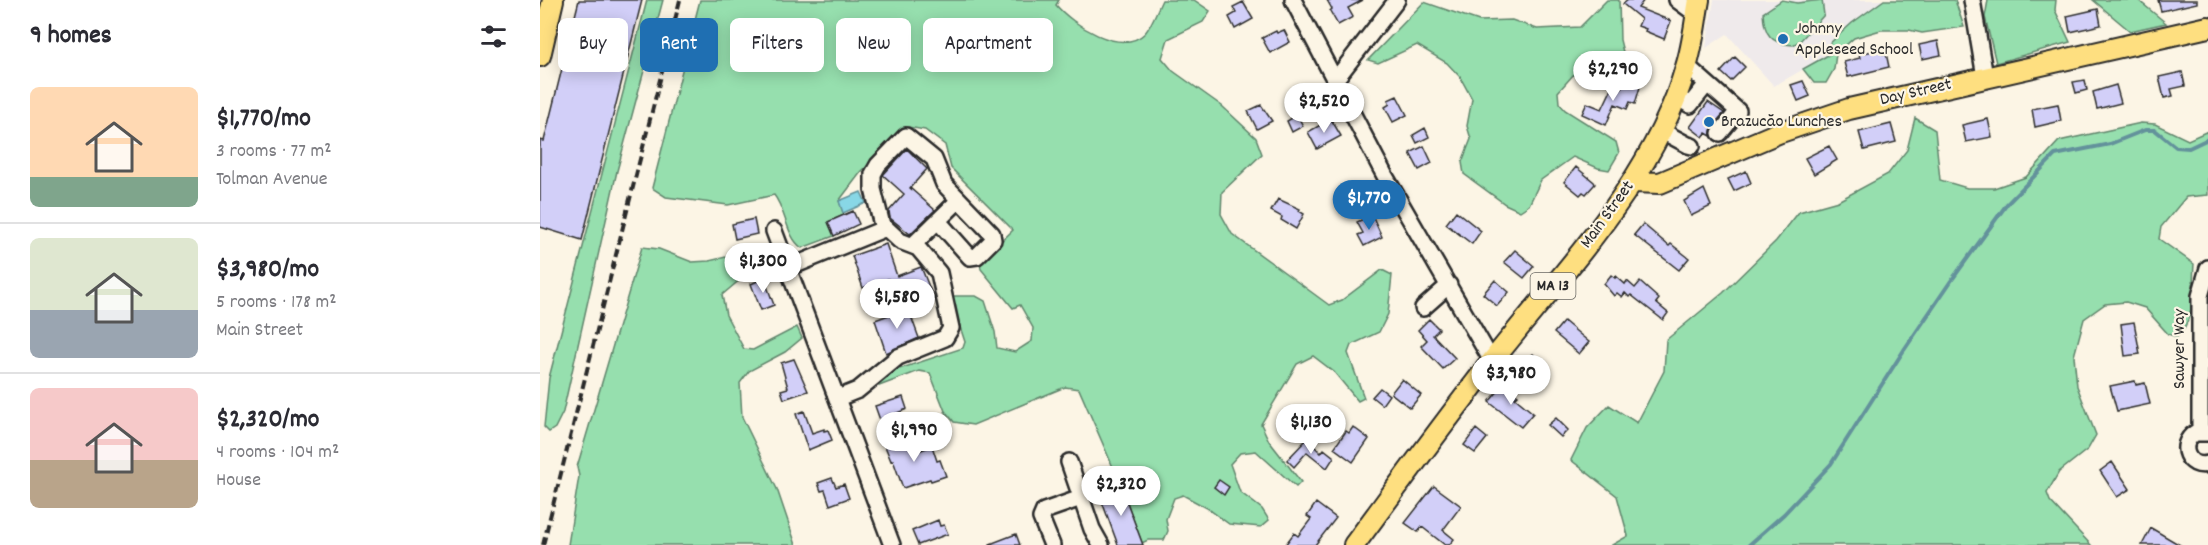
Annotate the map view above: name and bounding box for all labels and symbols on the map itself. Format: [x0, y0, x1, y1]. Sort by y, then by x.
place label: Johnny Appleseed School [1795, 17, 1914, 63]
marker: Johnny Appleseed School [1776, 32, 1790, 46]
pin: $2,290 [1564, 51, 1662, 102]
street label: Day Street [1878, 73, 1955, 113]
pin: $2,520 [1275, 83, 1373, 134]
place label: Brazucăo Lunches [1721, 110, 1842, 135]
marker: Brazucăo Lunches [1702, 115, 1716, 129]
street label: Main Street [1575, 176, 1641, 254]
pin: $1,770 [1320, 180, 1418, 231]
pin: $1,300 [714, 243, 812, 294]
road number: MA 13 [1530, 273, 1576, 299]
pin: $1,580 [848, 279, 946, 330]
street label: Sawyer Way [2168, 308, 2193, 389]
pin: $3,980 [1462, 355, 1560, 406]
pin: $1,130 [1262, 404, 1360, 455]
pin: $1,990 [865, 412, 963, 463]
pin: $2,320 [1072, 466, 1170, 517]

